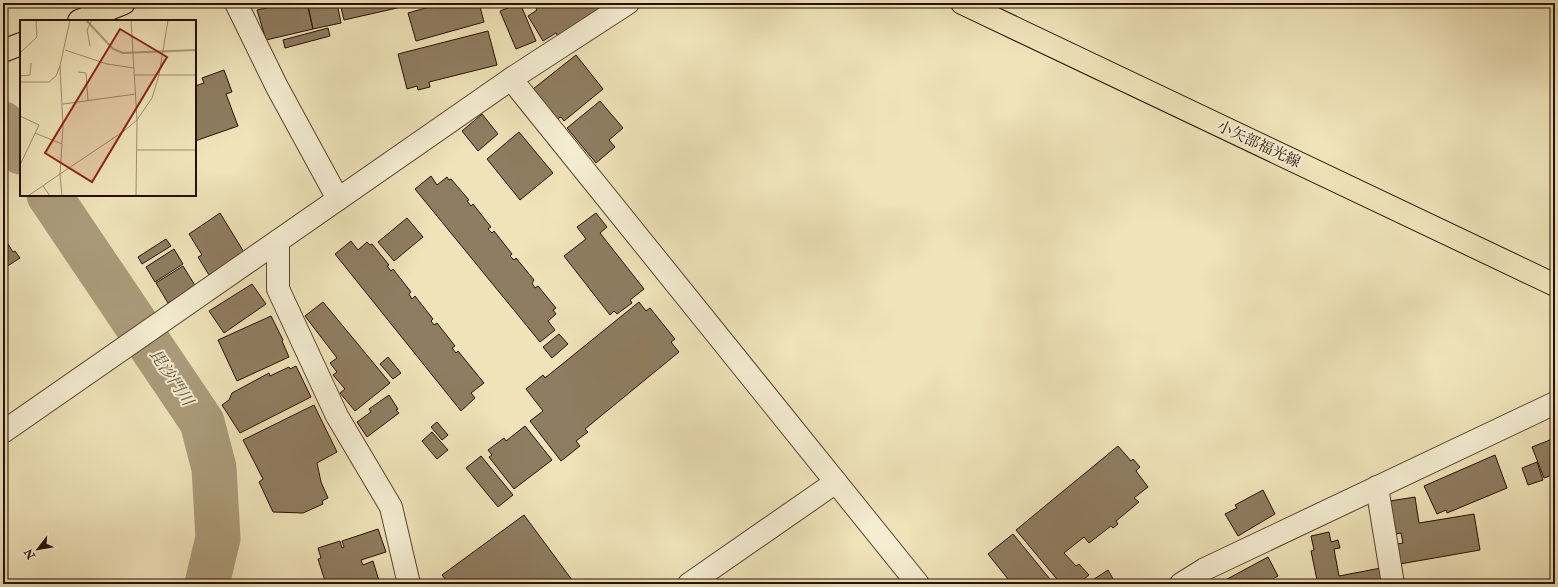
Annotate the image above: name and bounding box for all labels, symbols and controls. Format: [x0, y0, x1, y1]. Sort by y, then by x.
inset map [20, 20, 196, 196]
street label: 小矢部福光線 [1214, 117, 1304, 172]
water label: 毘沙門川 [145, 345, 198, 411]
north arrow [18, 529, 58, 569]
text: N [21, 545, 38, 562]

